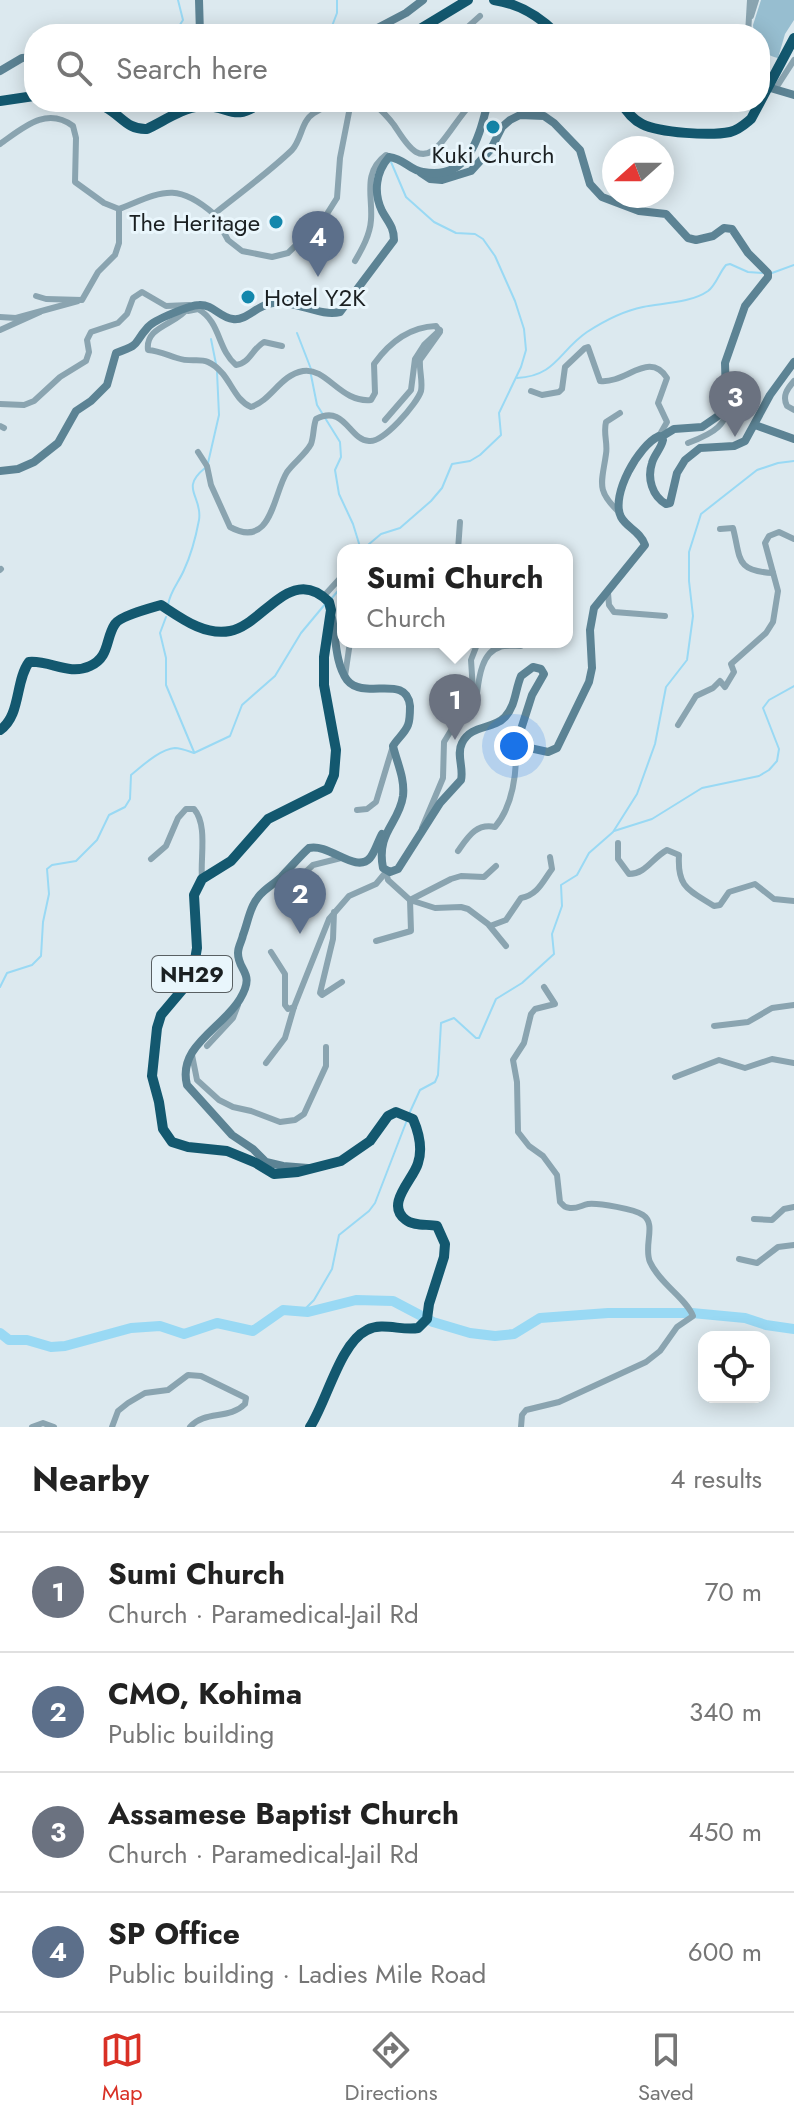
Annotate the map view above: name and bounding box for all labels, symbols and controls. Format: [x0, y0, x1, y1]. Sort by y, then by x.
search box [24, 24, 770, 112]
icon: search [52, 46, 96, 90]
text: Search here [116, 47, 268, 90]
marker: Kuki Church [484, 118, 502, 136]
north arrow [602, 136, 674, 208]
place label: Kuki Church [431, 137, 555, 172]
place label: The Heritage [129, 205, 260, 240]
pin: 4 [292, 211, 344, 277]
marker: The Heritage [267, 213, 285, 231]
place label: Hotel Y2K [264, 280, 366, 315]
marker: Hotel Y2K [239, 288, 257, 306]
pin: 3 [709, 371, 761, 437]
popup [337, 544, 573, 648]
text: Sumi Church [367, 556, 544, 599]
text: Church [367, 599, 446, 637]
pin: 1 [429, 674, 481, 740]
your location [494, 726, 534, 766]
pin: 2 [274, 868, 326, 934]
road number: NH29 [152, 956, 232, 992]
map controls [698, 1331, 770, 1403]
button: locate [698, 1331, 770, 1403]
text: Nearby [32, 1455, 149, 1504]
text: 4 results [670, 1460, 762, 1498]
text: Sumi Church [108, 1552, 285, 1595]
text: 1 [51, 1573, 65, 1611]
text: 70 m [705, 1573, 762, 1611]
text: Church · Paramedical-Jail Rd [108, 1595, 419, 1633]
text: CMO, Kohima [108, 1672, 302, 1715]
text: 2 [49, 1693, 67, 1731]
text: 340 m [689, 1693, 762, 1731]
text: Public building [108, 1715, 274, 1753]
text: Assamese Baptist Church [108, 1792, 459, 1835]
text: 3 [50, 1813, 66, 1851]
text: 450 m [688, 1813, 762, 1851]
text: Church · Paramedical-Jail Rd [108, 1835, 419, 1873]
text: SP Office [108, 1912, 240, 1955]
text: 4 [49, 1933, 67, 1971]
text: 600 m [688, 1933, 762, 1971]
text: Public building · Ladies Mile Road [108, 1955, 486, 1993]
tab: Map [100, 2028, 144, 2108]
tab: Directions [345, 2028, 438, 2108]
tab: Saved [638, 2028, 694, 2108]

